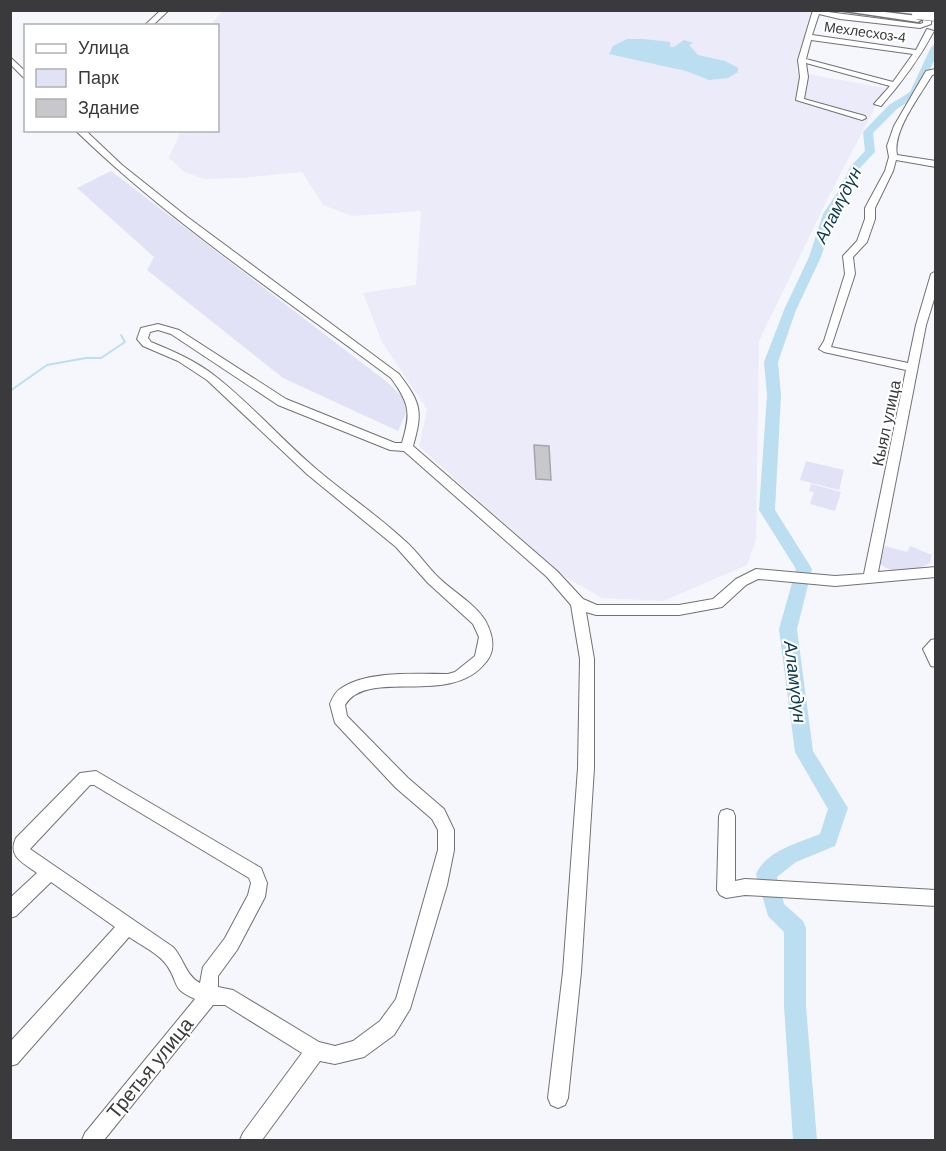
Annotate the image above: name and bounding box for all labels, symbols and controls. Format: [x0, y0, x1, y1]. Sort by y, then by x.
street label: Мехлесхоз-4 [823, 18, 907, 46]
legend [24, 24, 219, 132]
text: Улица [78, 38, 130, 58]
text: Парк [78, 68, 119, 88]
text: Здание [78, 98, 139, 118]
water label: Аламүдүн [810, 164, 866, 247]
street label: Кыял улица [869, 379, 904, 468]
water label: Аламүдүн [780, 639, 810, 724]
street label: Третья улица [103, 1012, 198, 1123]

